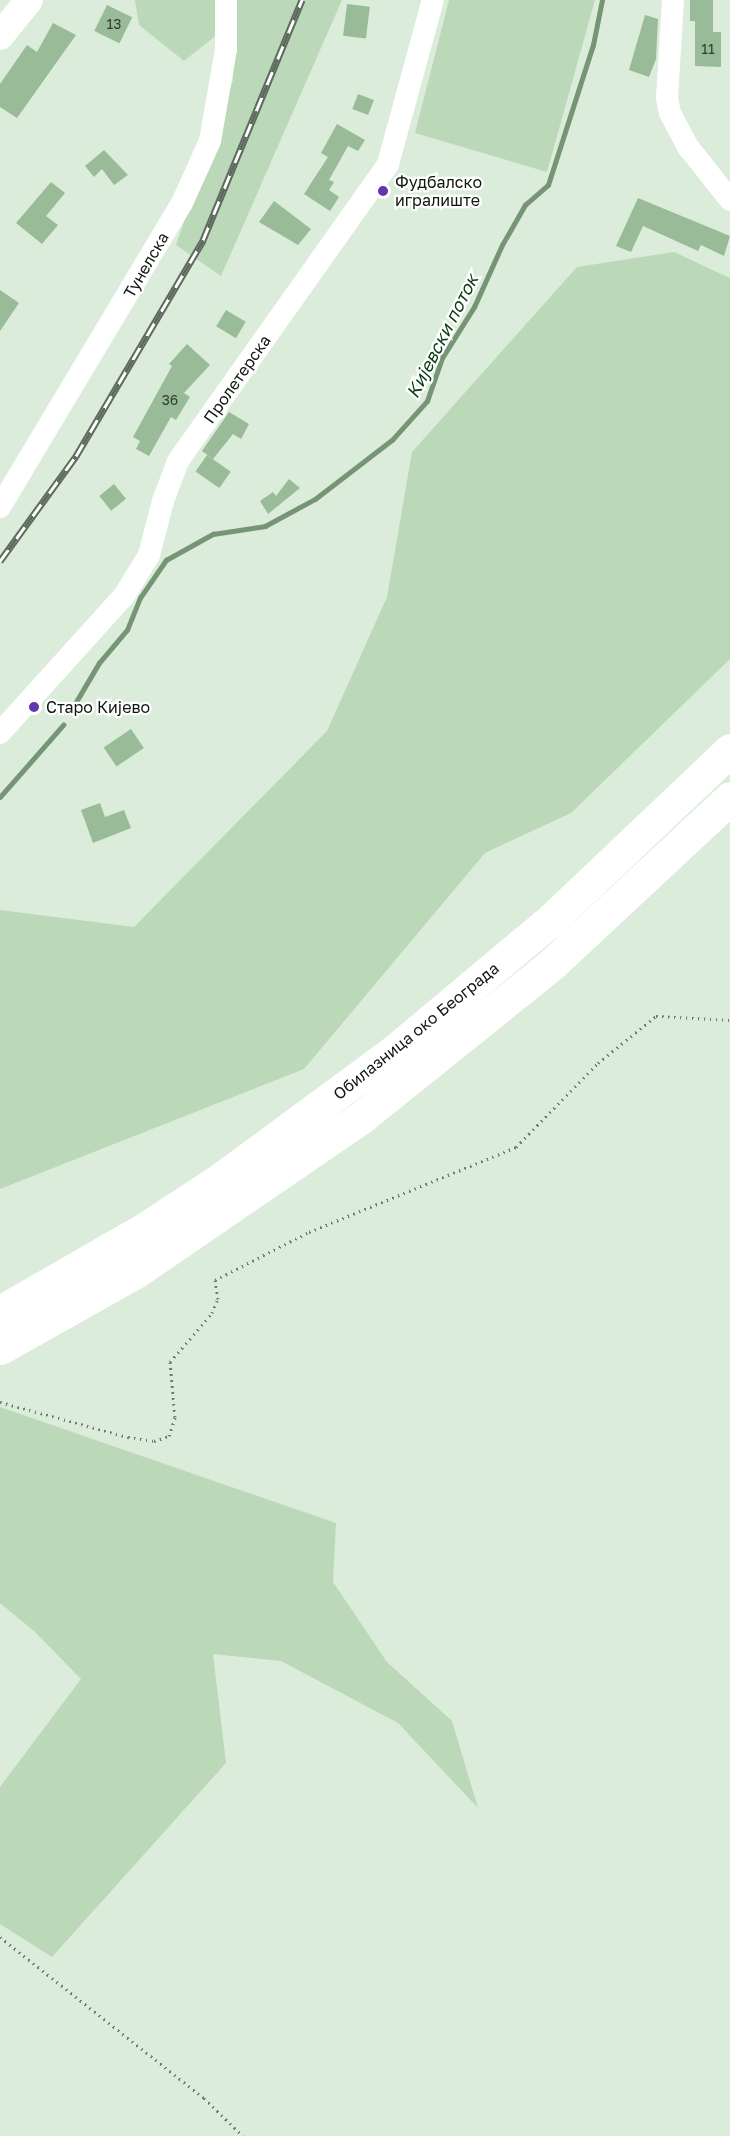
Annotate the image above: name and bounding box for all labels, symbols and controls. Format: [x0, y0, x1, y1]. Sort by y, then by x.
house number: 13 [107, 16, 121, 32]
house number: 11 [701, 41, 715, 57]
place label: Фудбалско игралиште [395, 172, 482, 210]
marker: Фудбалско игралиште [376, 184, 390, 198]
street label: Тунелска [120, 229, 172, 301]
water label: Кијевски поток [402, 271, 482, 401]
street label: Пролетерска [199, 331, 275, 427]
house number: 36 [162, 392, 178, 408]
place label: Старо Кијево [46, 697, 150, 717]
marker: Старо Кијево [27, 700, 41, 714]
street label: Обилазница око Београда [329, 958, 503, 1104]

